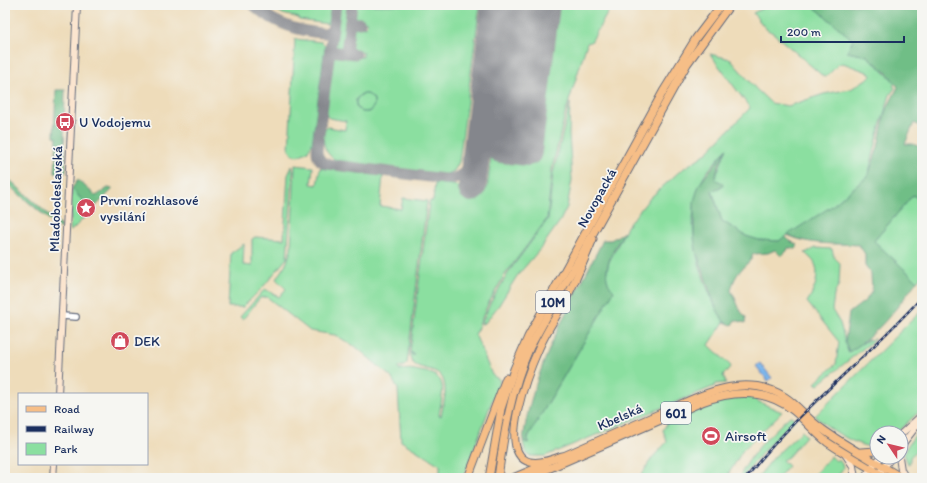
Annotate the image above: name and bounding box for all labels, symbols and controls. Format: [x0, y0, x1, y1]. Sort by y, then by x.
scale bar [781, 18, 904, 44]
text: 200 m [787, 25, 821, 39]
bus stop icon: U Vodojemu [54, 111, 76, 133]
place label: U Vodojemu [79, 114, 151, 131]
street label: Mladoboleslavská [46, 145, 66, 252]
street label: Novopacká [574, 165, 621, 231]
place label: První rozhlasové vysilání [100, 192, 199, 225]
place icon: První rozhlasové vysilání [75, 197, 97, 219]
road number: 10M [536, 291, 570, 313]
shop icon: DEK [109, 330, 131, 352]
place label: DEK [134, 333, 160, 350]
legend [18, 393, 148, 465]
street label: Kbelská [595, 399, 646, 434]
text: Road [54, 402, 80, 416]
road number: 601 [661, 402, 691, 424]
text: Railway [54, 422, 94, 436]
sports icon: Airsoft [700, 425, 722, 447]
north arrow [869, 425, 909, 465]
place label: Airsoft [725, 428, 767, 445]
text: N [874, 433, 889, 446]
text: Park [54, 442, 78, 456]

